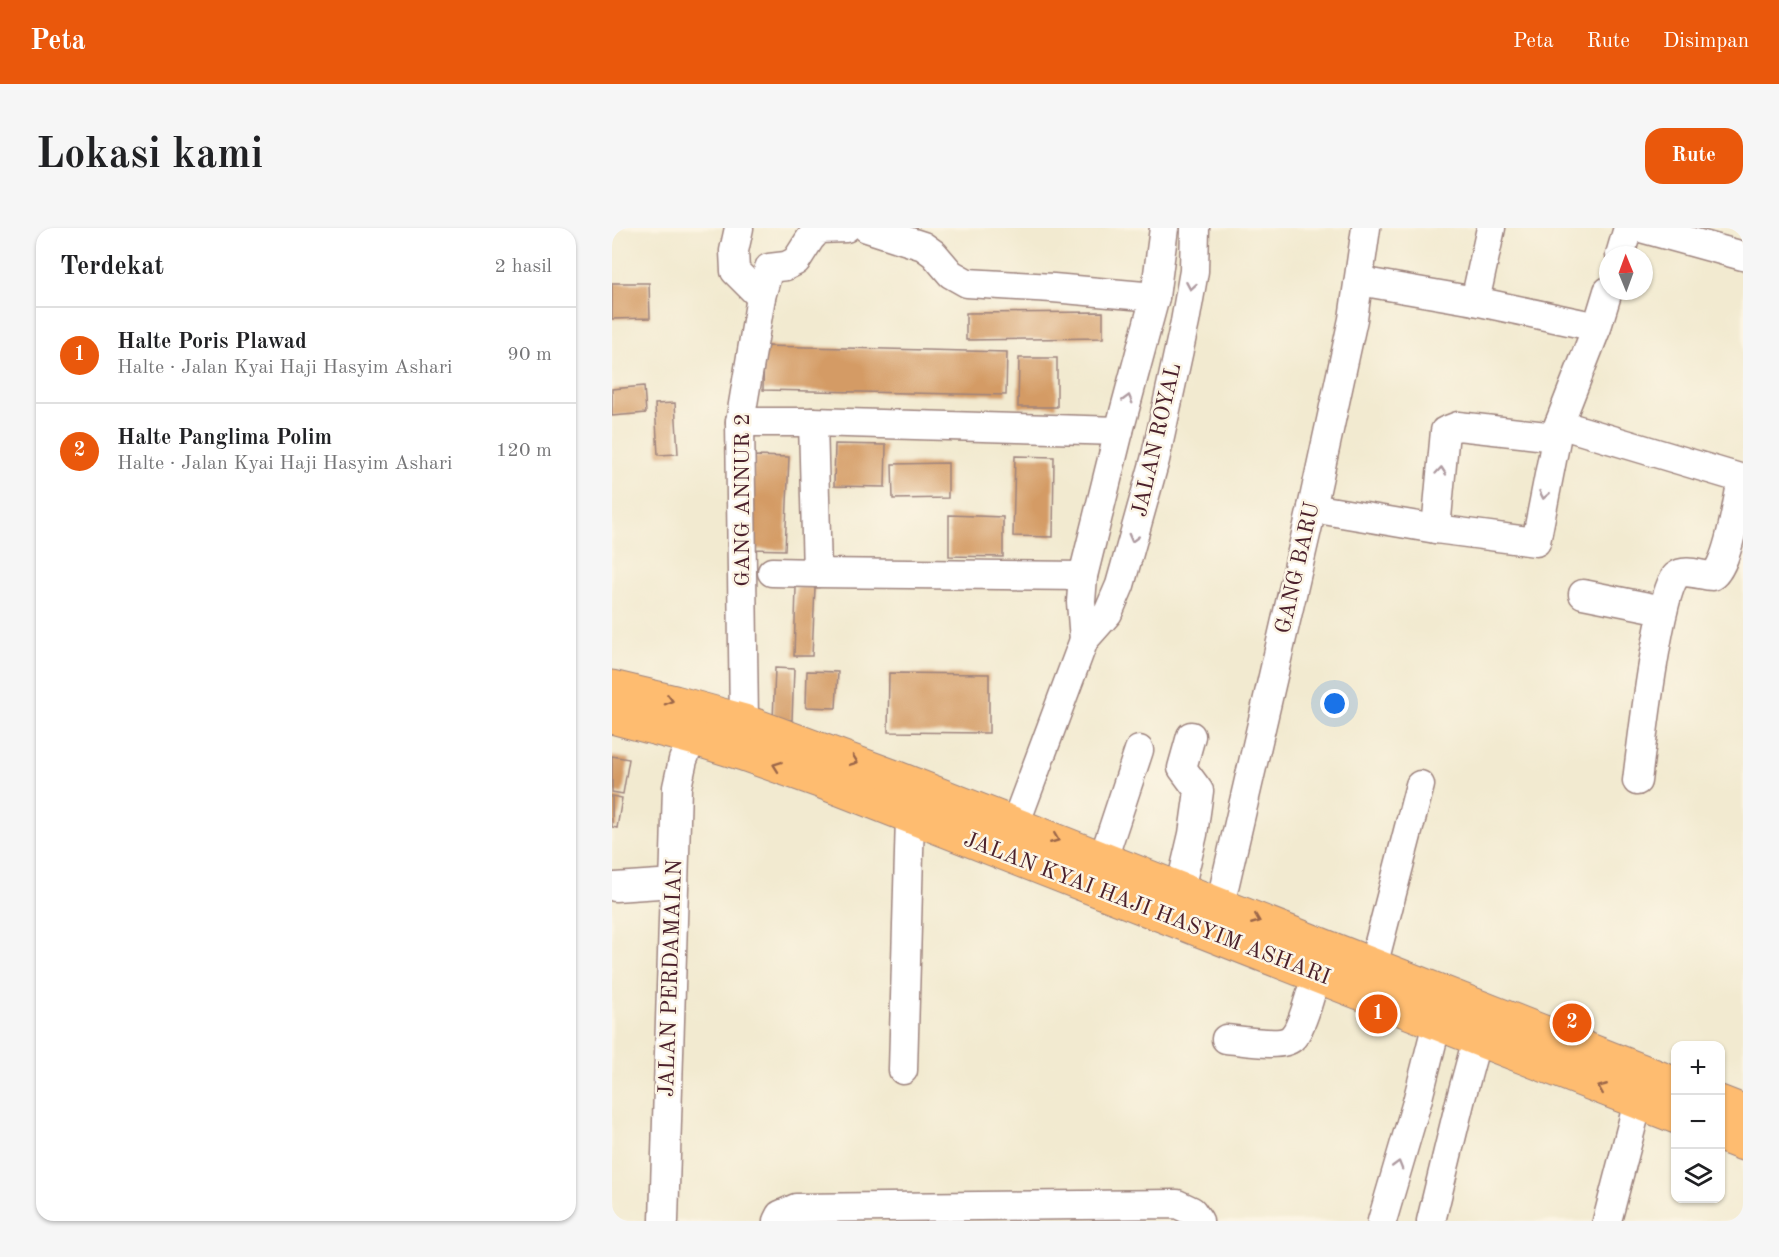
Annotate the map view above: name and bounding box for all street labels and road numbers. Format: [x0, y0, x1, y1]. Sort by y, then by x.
street label: JALAN ROYAL [1129, 361, 1185, 519]
street label: GANG ANNUR 2 [732, 413, 754, 587]
street label: GANG BARU [1272, 500, 1324, 636]
street label: JALAN KYAI HAJI HASYIM ASHARI [961, 829, 1333, 989]
street label: JALAN PERDAMAIAN [656, 859, 686, 1097]

